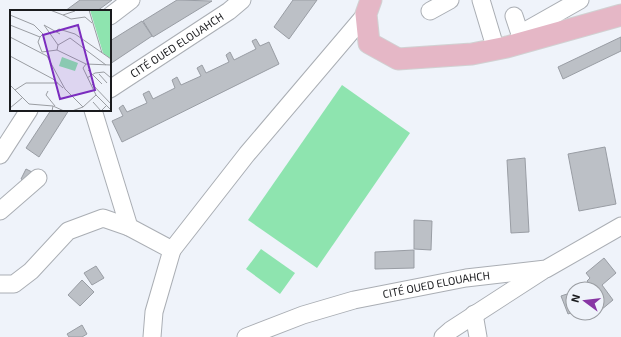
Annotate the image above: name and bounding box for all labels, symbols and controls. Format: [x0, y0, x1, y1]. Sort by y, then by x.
street label: CITÉ OUED ELOUAHCH [127, 9, 226, 80]
inset map [10, 10, 111, 111]
street label: CITÉ OUED ELOUAHCH [381, 268, 491, 300]
north arrow [565, 281, 605, 321]
text: N [568, 293, 582, 304]

